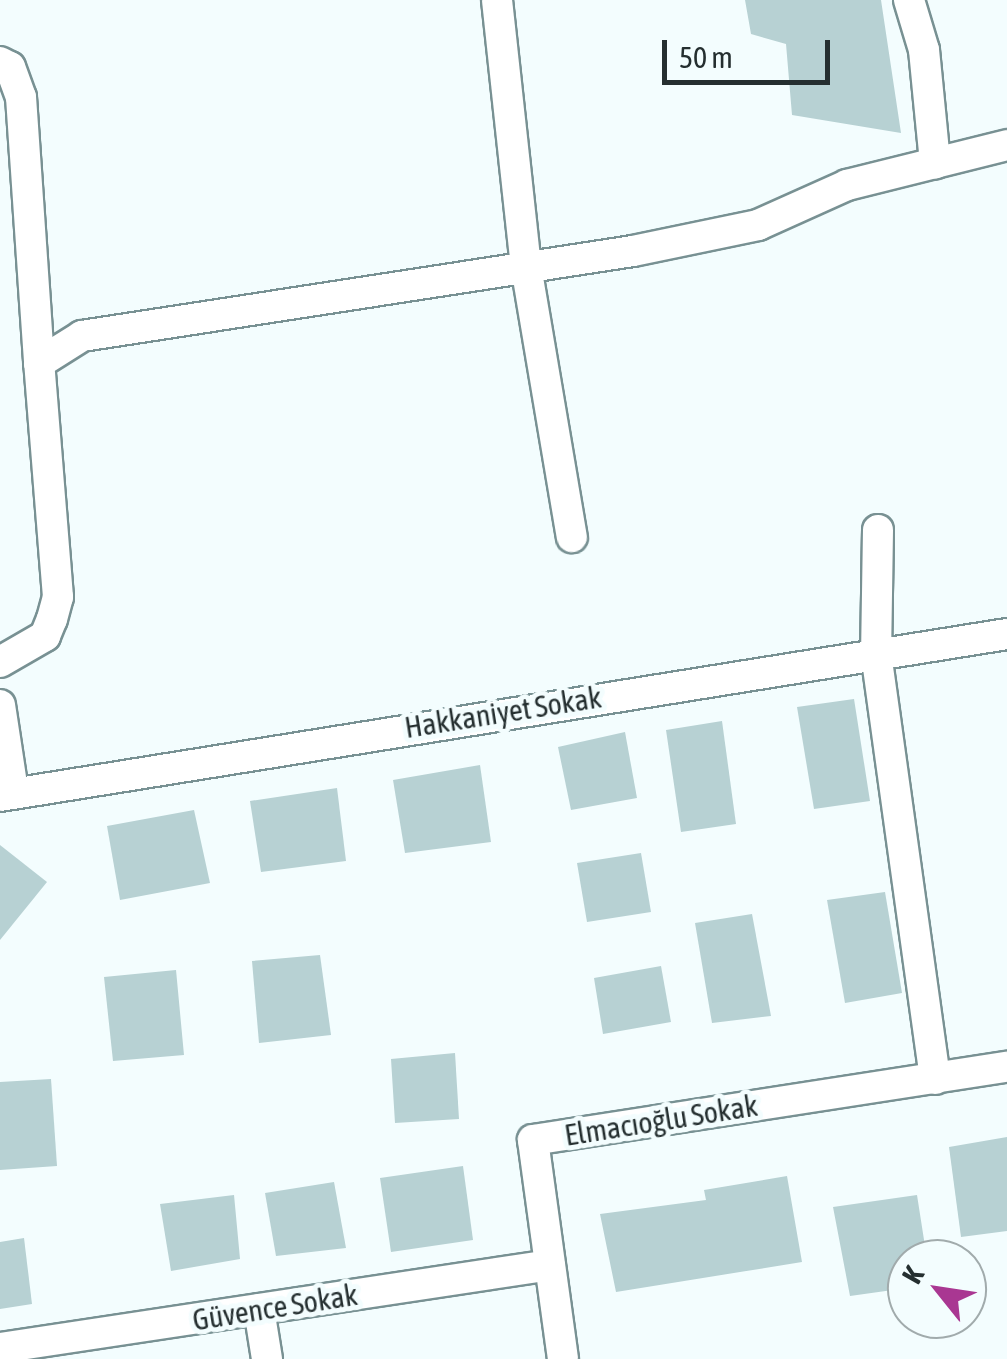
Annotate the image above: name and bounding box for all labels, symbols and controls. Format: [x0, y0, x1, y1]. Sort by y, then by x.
scale bar [667, 20, 834, 82]
text: 50 m [679, 40, 733, 74]
street label: Hakkaniyet Sokak [402, 679, 604, 745]
street label: Elmacıoğlu Sokak [562, 1087, 760, 1153]
north arrow [887, 1239, 987, 1339]
text: K [895, 1261, 930, 1289]
street label: Güvence Sokak [190, 1276, 360, 1338]

